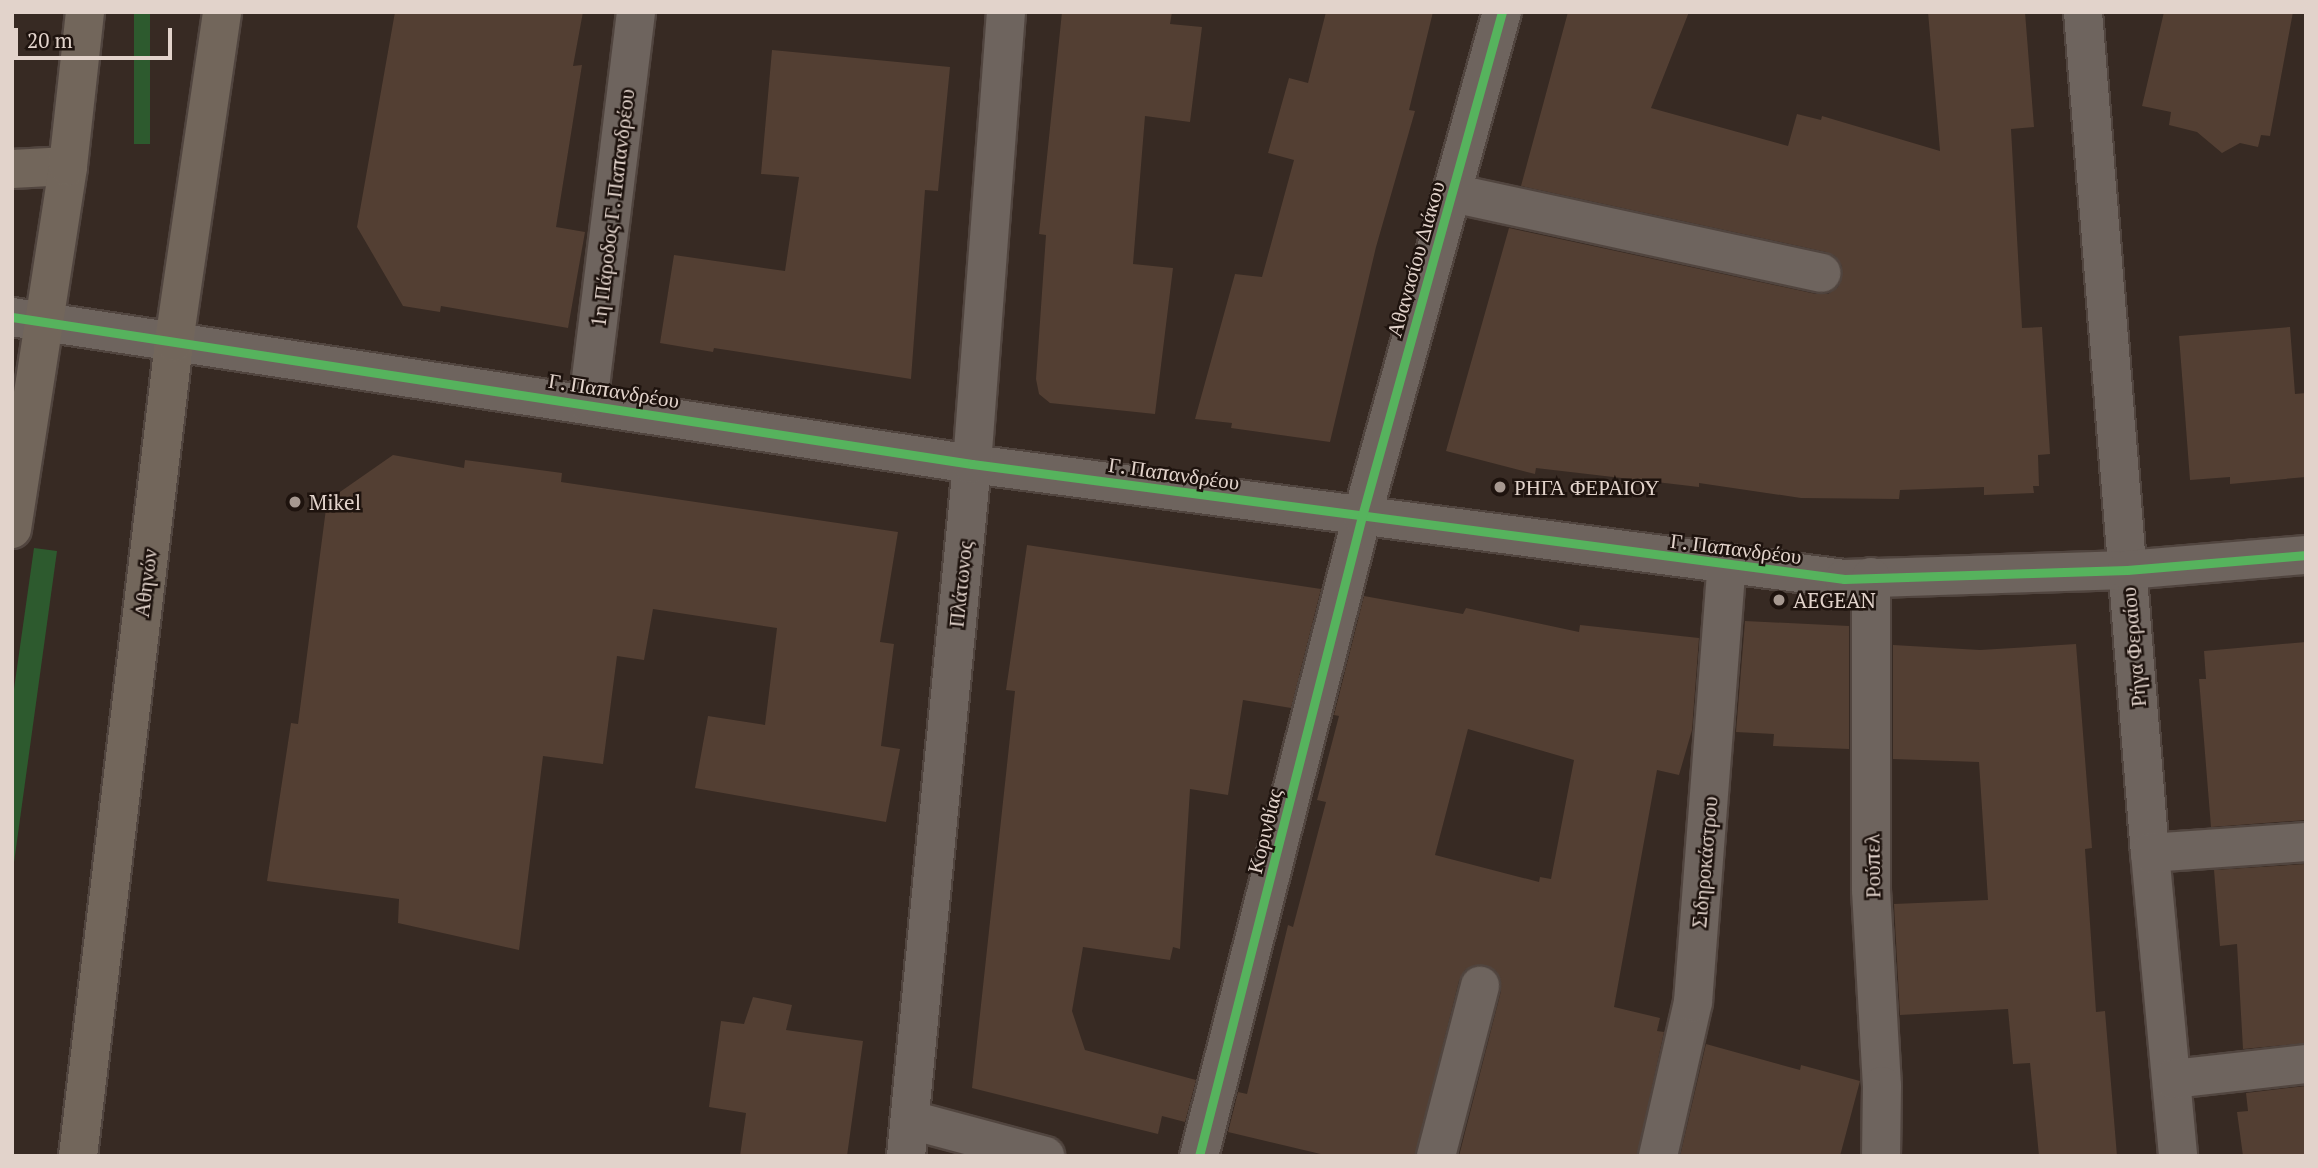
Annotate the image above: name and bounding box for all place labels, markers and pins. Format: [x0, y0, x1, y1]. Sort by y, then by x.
place label: ΡΗΓΑ ΦΕΡΑΙΟΥ [1514, 474, 1659, 500]
marker: ΡΗΓΑ ΦΕΡΑΙΟΥ [1492, 479, 1508, 495]
place label: Mikel [309, 489, 361, 515]
marker: Mikel [287, 494, 303, 510]
place label: AEGEAN [1793, 587, 1876, 613]
marker: AEGEAN [1771, 592, 1787, 608]

